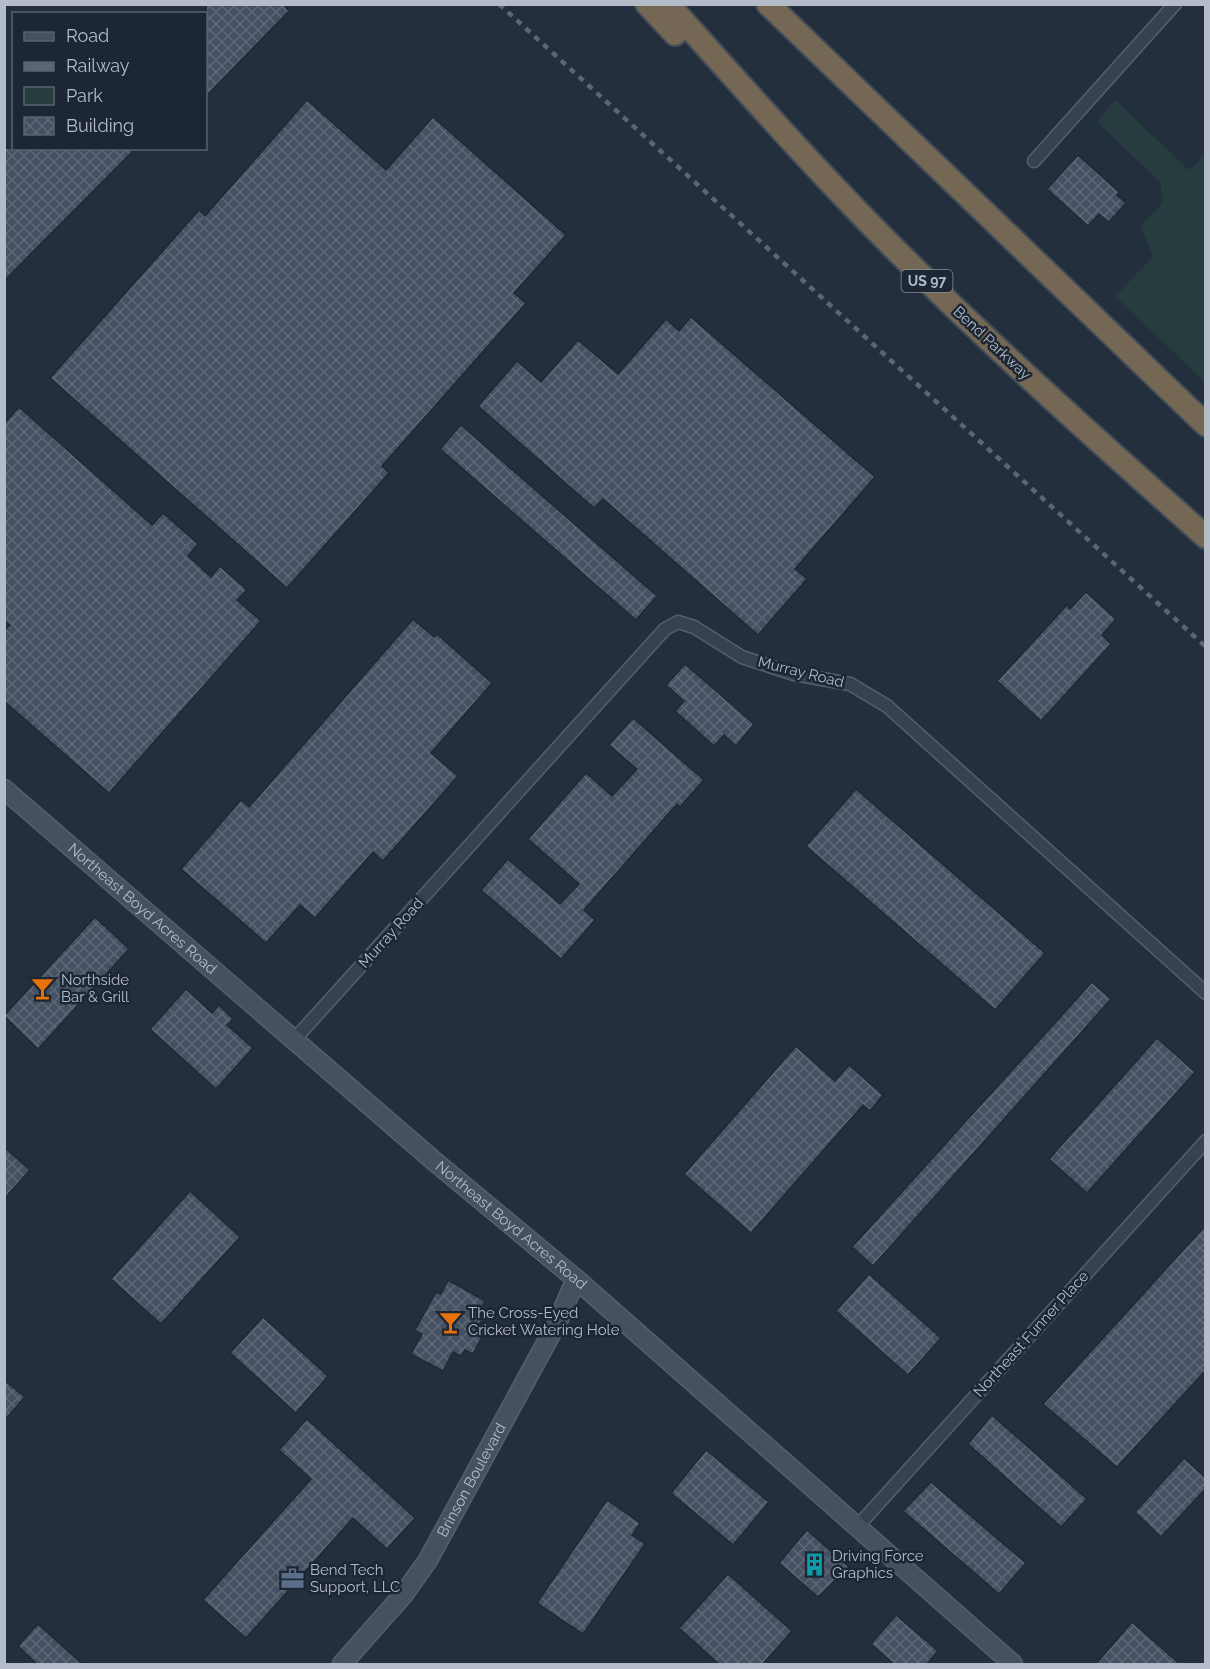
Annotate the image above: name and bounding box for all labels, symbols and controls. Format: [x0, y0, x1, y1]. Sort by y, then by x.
legend [12, 12, 207, 150]
text: Road [66, 25, 109, 46]
text: Railway [66, 55, 130, 76]
text: Park [66, 85, 103, 106]
text: Building [66, 115, 134, 136]
road number: US 97 [902, 270, 952, 292]
street label: Bend Parkway [950, 303, 1034, 383]
street label: Murray Road [756, 653, 846, 691]
street label: Northeast Boyd Acres Road [64, 839, 220, 978]
street label: Murray Road [355, 894, 427, 972]
place label: Northside Bar & Grill [61, 971, 130, 1006]
bar icon: Northside Bar & Grill [30, 976, 56, 1002]
street label: Northeast Boyd Acres Road [432, 1157, 590, 1293]
street label: Northeast Funner Place [970, 1267, 1092, 1401]
place label: The Cross-Eyed Cricket Watering Hole [468, 1304, 620, 1339]
bar icon: The Cross-Eyed Cricket Watering Hole [437, 1309, 463, 1335]
street label: Brinson Boulevard [433, 1420, 510, 1540]
place label: Driving Force Graphics [832, 1547, 924, 1582]
building icon: Driving Force Graphics [801, 1552, 827, 1578]
place label: Bend Tech Support, LLC [310, 1561, 400, 1596]
office icon: Bend Tech Support, LLC [279, 1566, 305, 1592]

